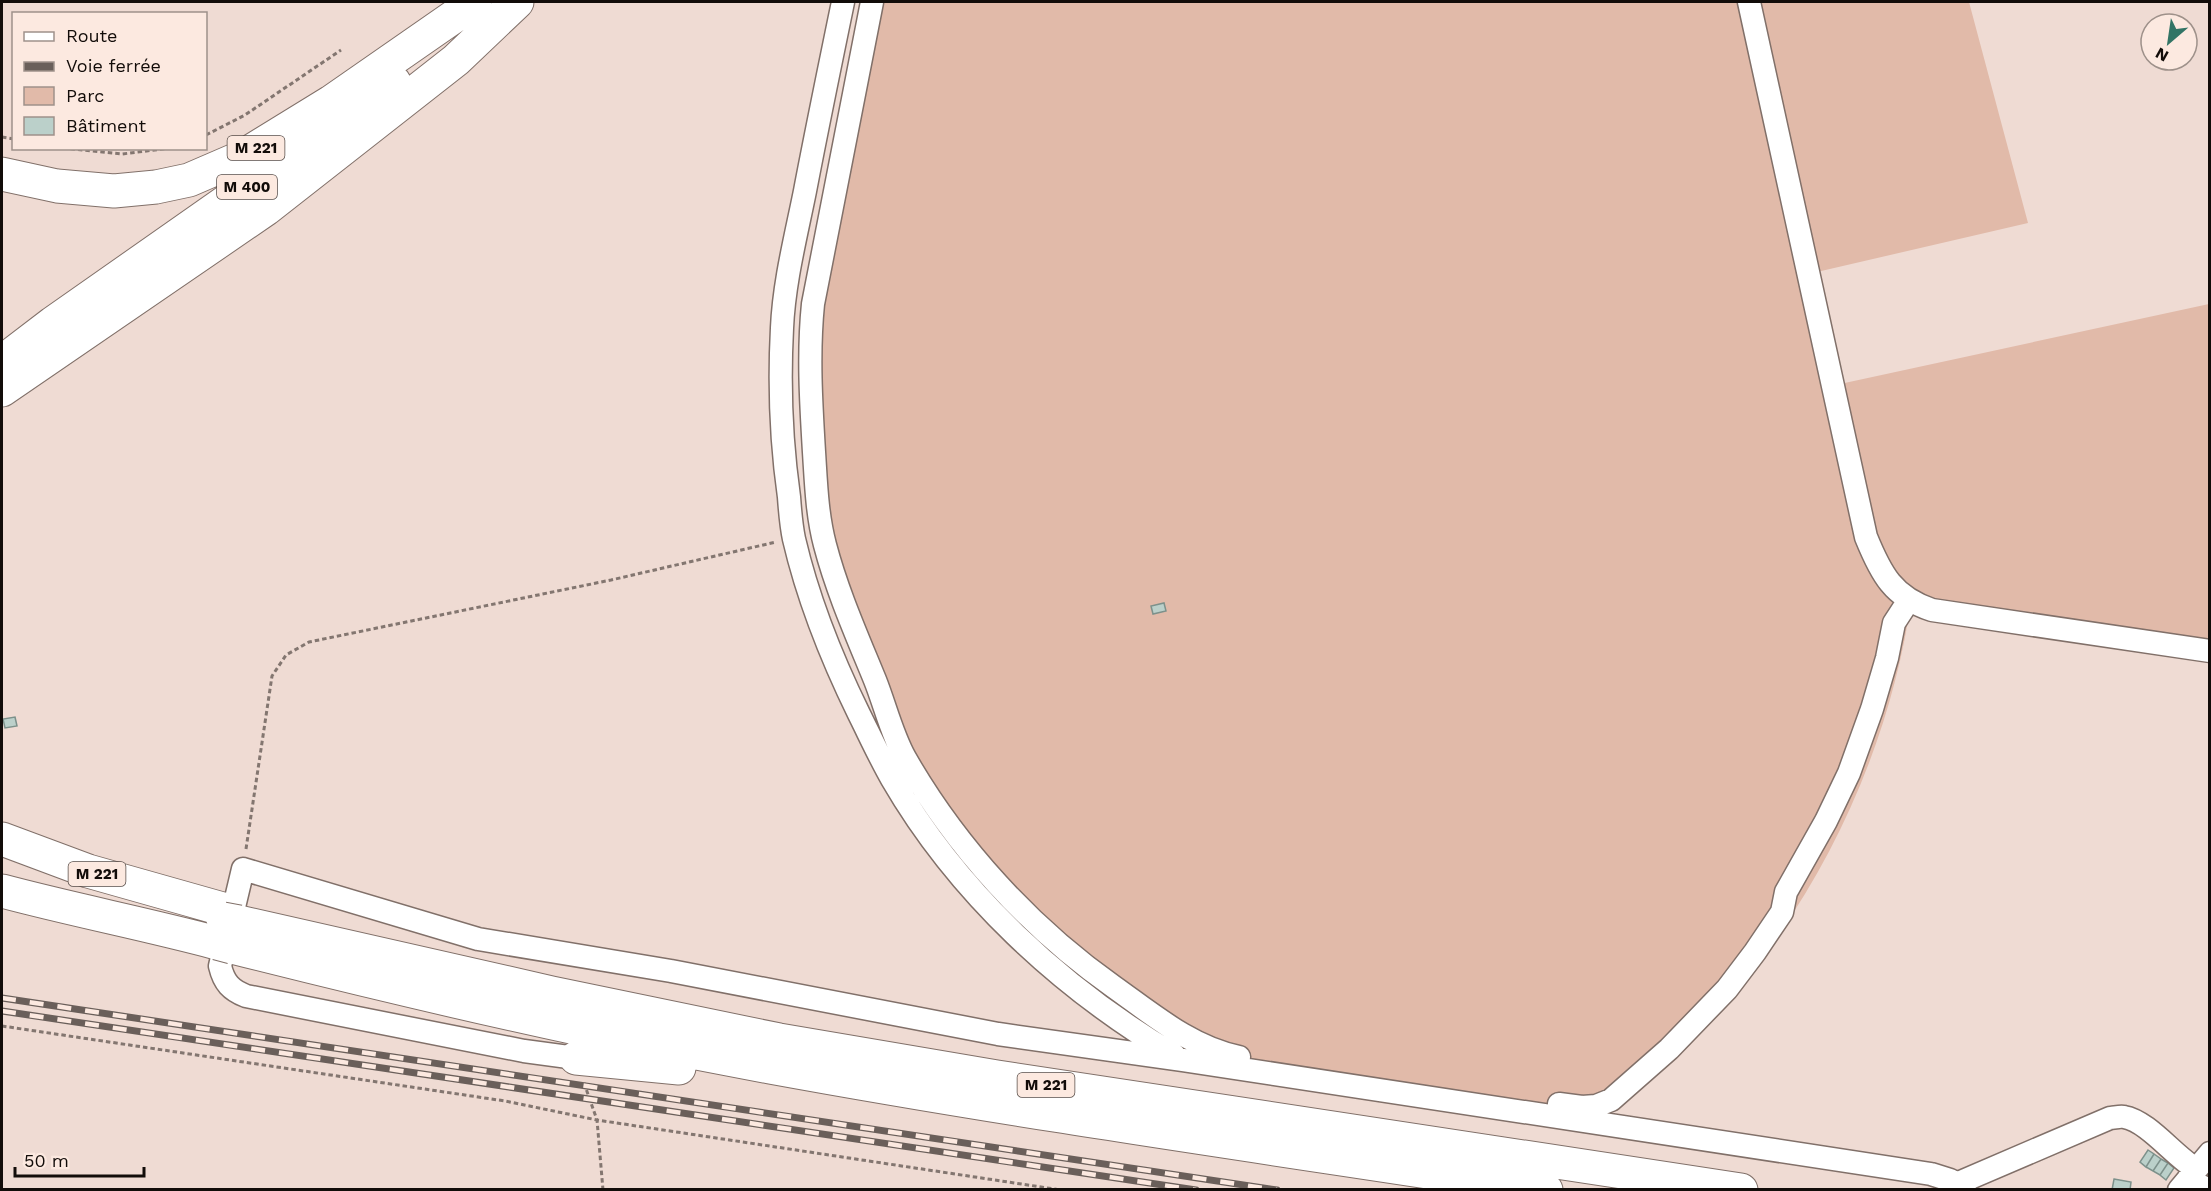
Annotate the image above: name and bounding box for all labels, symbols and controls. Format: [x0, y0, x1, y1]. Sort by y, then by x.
legend [12, 12, 207, 150]
north arrow [2139, 12, 2199, 72]
text: Route [66, 25, 118, 46]
text: N [2152, 43, 2172, 66]
text: Voie ferrée [66, 55, 161, 76]
text: Parc [66, 85, 104, 106]
text: Bâtiment [66, 115, 146, 136]
road number: M 221 [228, 136, 284, 160]
road number: M 400 [217, 175, 277, 199]
road number: M 221 [68, 862, 126, 886]
road number: M 221 [1018, 1073, 1074, 1097]
scale bar [15, 1140, 144, 1178]
text: 50 m [24, 1150, 69, 1171]

